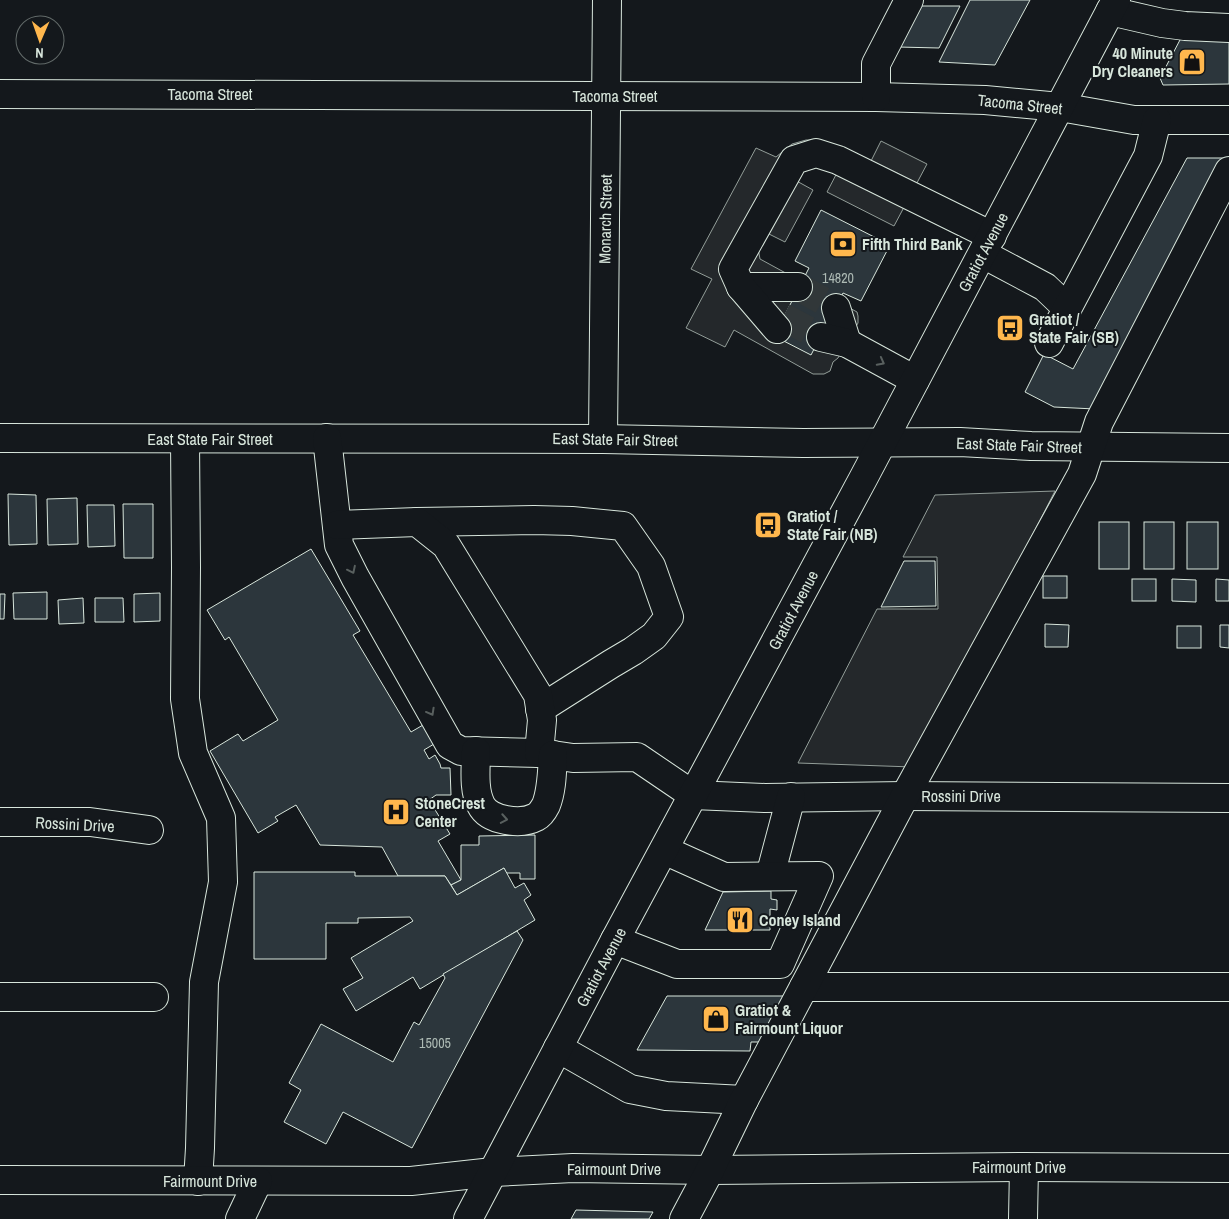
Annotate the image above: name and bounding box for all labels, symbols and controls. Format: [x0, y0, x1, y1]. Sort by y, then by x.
north arrow [15, 15, 65, 65]
place label: 40 Minute Dry Cleaners [1092, 42, 1173, 82]
text: N [35, 44, 44, 62]
shop icon: 40 Minute Dry Cleaners [1177, 47, 1207, 77]
street label: Tacoma Street [168, 83, 253, 105]
street label: Tacoma Street [573, 85, 658, 107]
street label: Tacoma Street [977, 89, 1064, 119]
street label: Monarch Street [593, 174, 617, 264]
street label: Gratiot Avenue [953, 208, 1013, 296]
bank icon: Fifth Third Bank [828, 229, 858, 259]
place label: Fifth Third Bank [862, 233, 963, 255]
house number: 14820 [822, 269, 854, 287]
place label: Gratiot / State Fair (SB) [1029, 308, 1119, 348]
bus stop icon: Gratiot / State Fair (SB) [995, 313, 1025, 343]
one-way arrow [876, 356, 885, 366]
street label: East State Fair Street [552, 427, 678, 451]
street label: East State Fair Street [147, 428, 273, 450]
street label: East State Fair Street [956, 432, 1082, 458]
place label: Gratiot / State Fair (NB) [787, 505, 877, 545]
bus stop icon: Gratiot / State Fair (NB) [753, 510, 783, 540]
one-way arrow [346, 565, 356, 574]
street label: Gratiot Avenue [763, 566, 823, 654]
one-way arrow [425, 707, 435, 716]
street label: Rossini Drive [921, 785, 1001, 807]
place label: StoneCrest Center [415, 792, 486, 832]
hospital icon: StoneCrest Center [381, 797, 411, 827]
street label: Rossini Drive [35, 811, 115, 837]
one-way arrow [500, 814, 509, 824]
restaurant icon: Coney Island [725, 905, 755, 935]
place label: Coney Island [759, 909, 841, 931]
street label: Gratiot Avenue [571, 923, 631, 1011]
place label: Gratiot & Fairmount Liquor [735, 999, 844, 1039]
shop icon: Gratiot & Fairmount Liquor [701, 1004, 731, 1034]
house number: 15005 [419, 1034, 451, 1052]
street label: Fairmount Drive [972, 1156, 1066, 1178]
street label: Fairmount Drive [567, 1158, 661, 1180]
street label: Fairmount Drive [163, 1170, 257, 1192]

